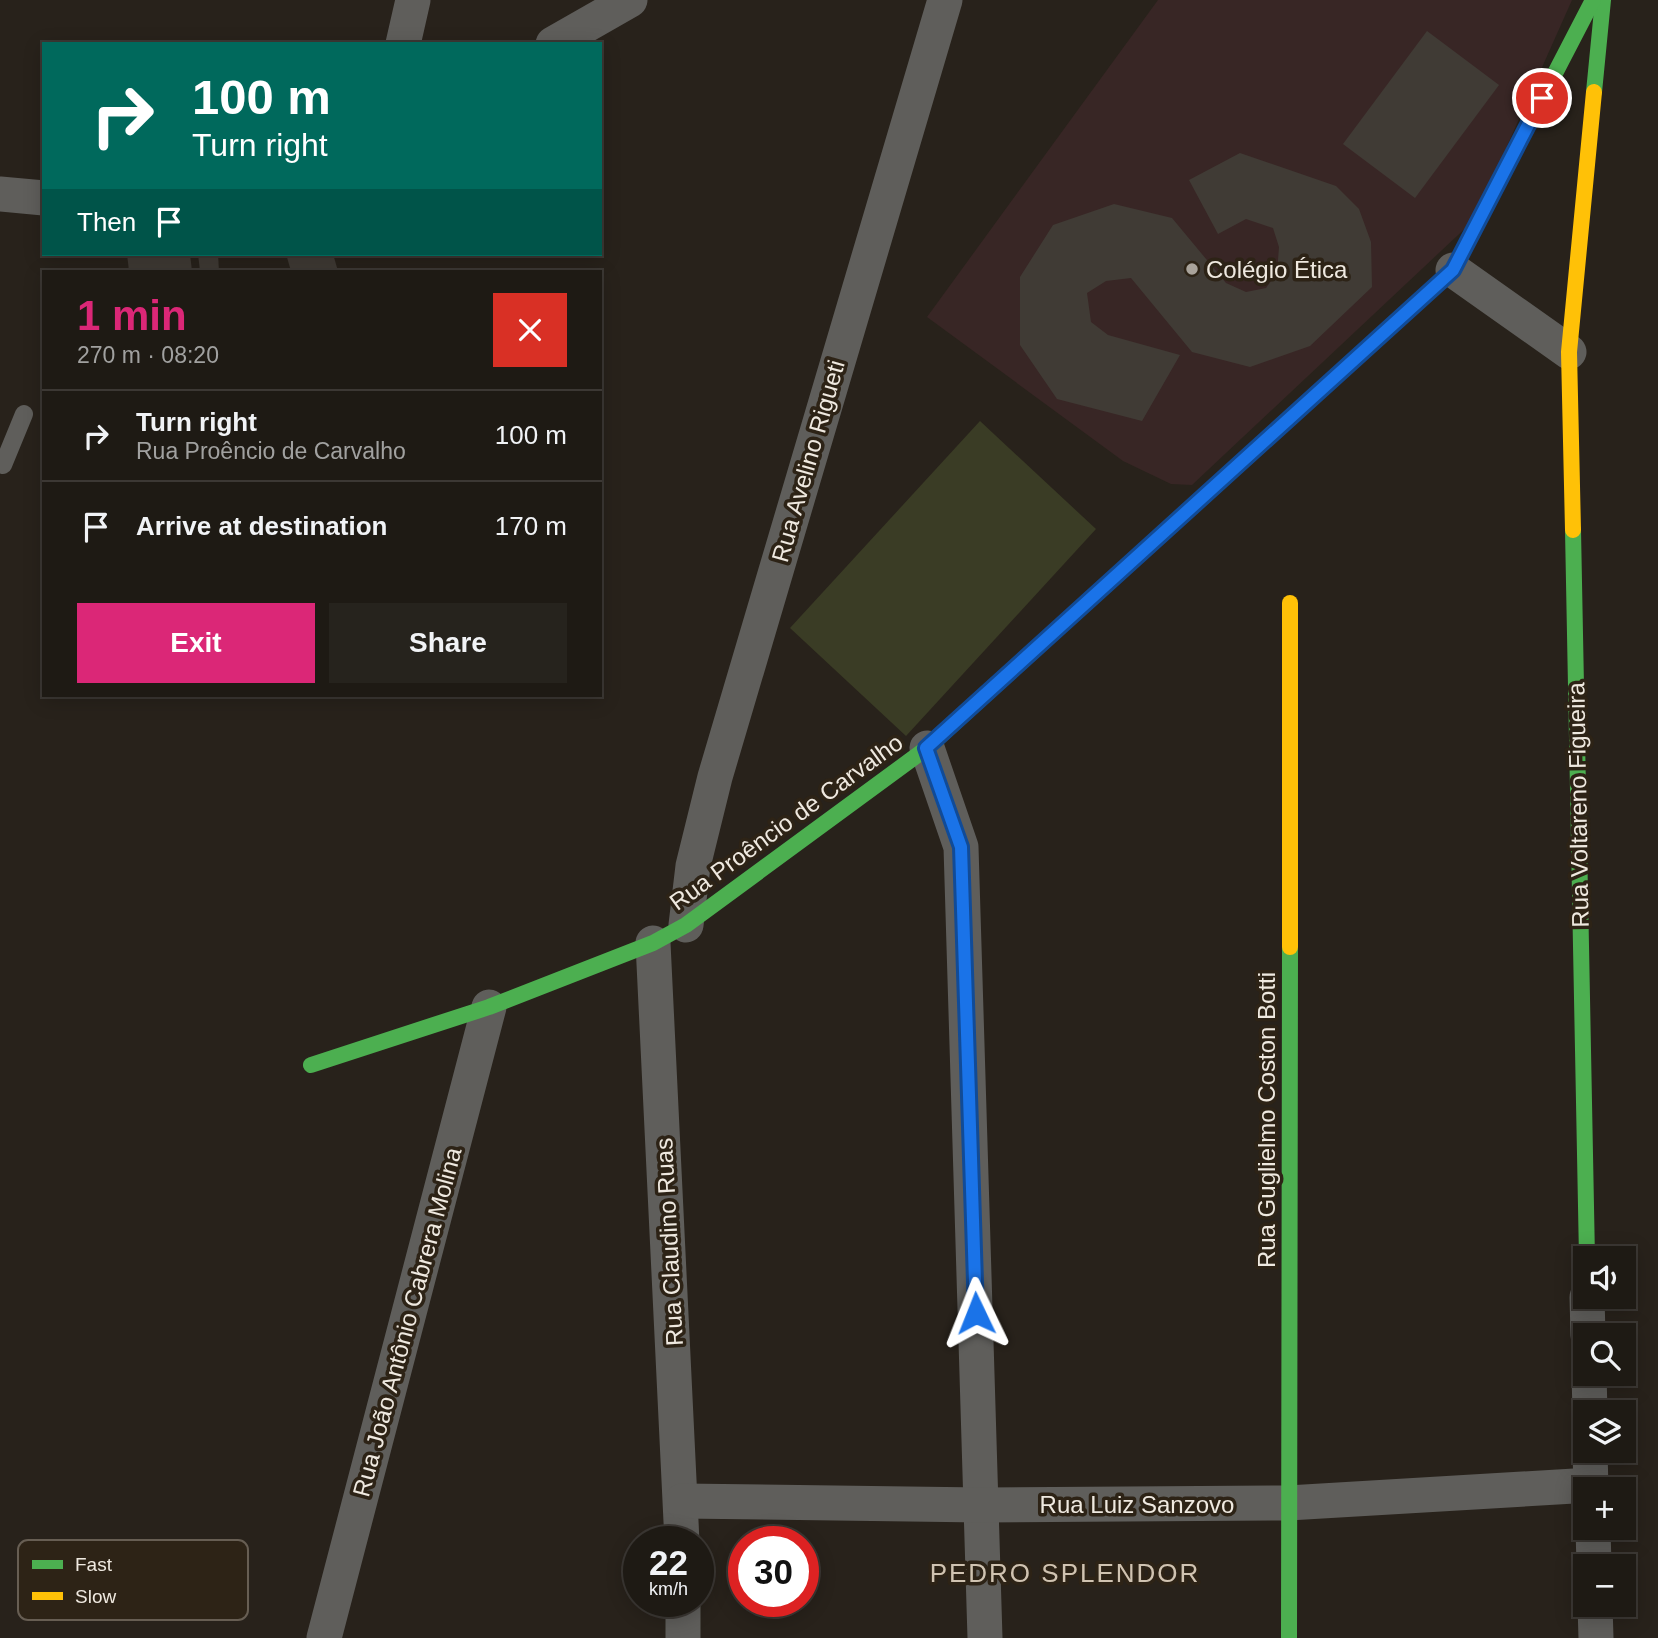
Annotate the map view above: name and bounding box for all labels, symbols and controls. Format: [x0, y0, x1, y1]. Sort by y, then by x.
pin [1512, 68, 1572, 128]
icon: right [77, 70, 168, 161]
text: 100 m [192, 70, 331, 124]
icon: arrive [1523, 79, 1561, 117]
text: Turn right [192, 127, 328, 163]
icon: arrive [150, 203, 188, 241]
text: Then [77, 207, 136, 237]
place label: Colégio Ética [1206, 256, 1348, 283]
marker: Colégio Ética [1184, 261, 1200, 277]
text: 1 min [77, 292, 187, 339]
button: close [493, 293, 567, 367]
text: 270 m · 08:20 [77, 342, 219, 368]
street label: Rua Avelino Rigueti [766, 357, 850, 565]
text: Turn right [136, 407, 257, 437]
icon: right [77, 417, 115, 455]
text: 100 m [495, 420, 567, 450]
text: Rua Proêncio de Carvalho [136, 438, 406, 464]
icon: arrive [77, 508, 115, 546]
text: Arrive at destination [136, 511, 387, 541]
text: 170 m [495, 511, 567, 541]
button: Exit [77, 603, 315, 683]
button: Share [329, 603, 567, 683]
street label: Rua Voltareno Figueira [1562, 681, 1594, 928]
street label: Rua Proêncio de Carvalho [664, 728, 908, 916]
street label: Rua Guglielmo Coston Botti [1253, 972, 1280, 1268]
street label: Rua Claudino Ruas [650, 1137, 688, 1347]
street label: Rua João Antônio Cabrera Molina [347, 1144, 467, 1499]
map controls [1573, 1246, 1636, 1617]
button: sound [1573, 1246, 1636, 1309]
position arrow [939, 1276, 1013, 1350]
button: search [1573, 1323, 1636, 1386]
button: layers [1573, 1400, 1636, 1463]
button: + [1573, 1477, 1636, 1540]
street label: Rua Luiz Sanzovo [1040, 1491, 1234, 1518]
speed limit sign: 30 [728, 1526, 819, 1617]
legend [18, 1540, 248, 1620]
text: 22 [649, 1543, 688, 1582]
text: Fast [75, 1554, 113, 1575]
button: − [1573, 1554, 1636, 1617]
district label: PEDRO SPLENDOR [930, 1558, 1200, 1588]
text: km/h [649, 1579, 688, 1599]
text: Slow [75, 1586, 116, 1607]

